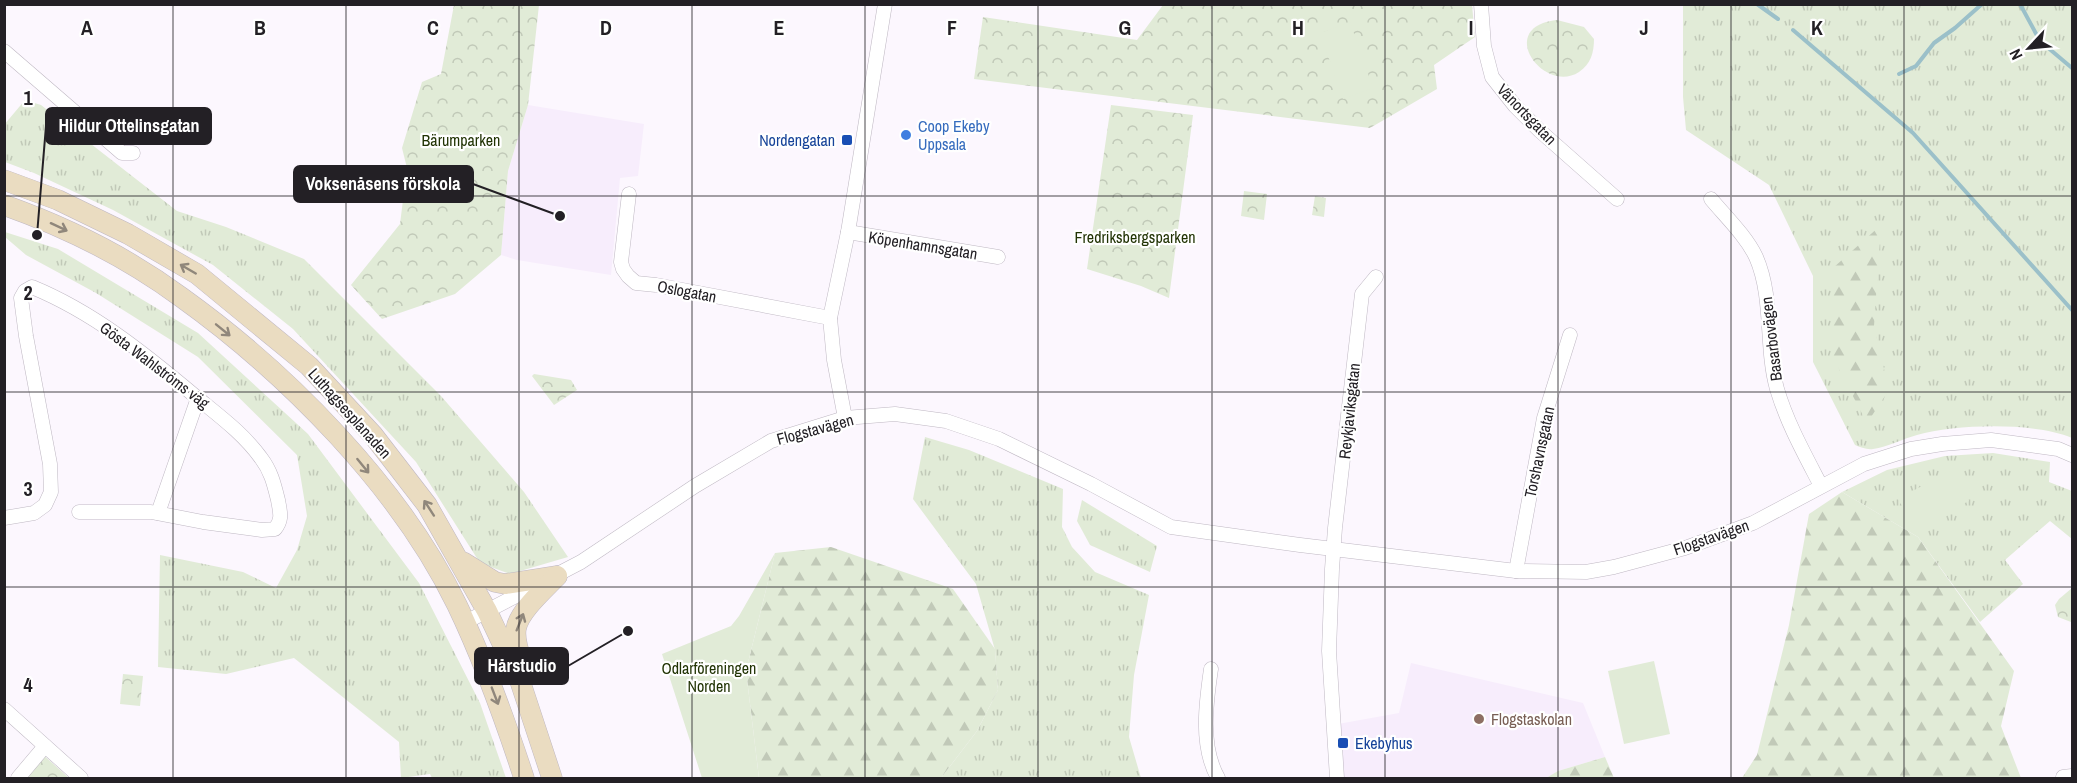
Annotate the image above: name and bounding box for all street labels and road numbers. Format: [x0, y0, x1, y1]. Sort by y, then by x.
street label: Vänortsgatan [1492, 79, 1562, 149]
street label: Köpenhamnsgatan [867, 226, 979, 264]
street label: Oslogatan [656, 274, 718, 308]
street label: Basarbovägen [1755, 296, 1787, 382]
street label: Gösta Wahlströms väg [96, 316, 215, 414]
street label: Reykjaviksgatan [1333, 362, 1365, 460]
street label: Luthagsesplanaden [304, 363, 396, 463]
street label: Torshavnsgatan [1519, 404, 1559, 500]
street label: Flogstavägen [774, 408, 856, 450]
street label: Flogstavägen [1670, 514, 1752, 560]

